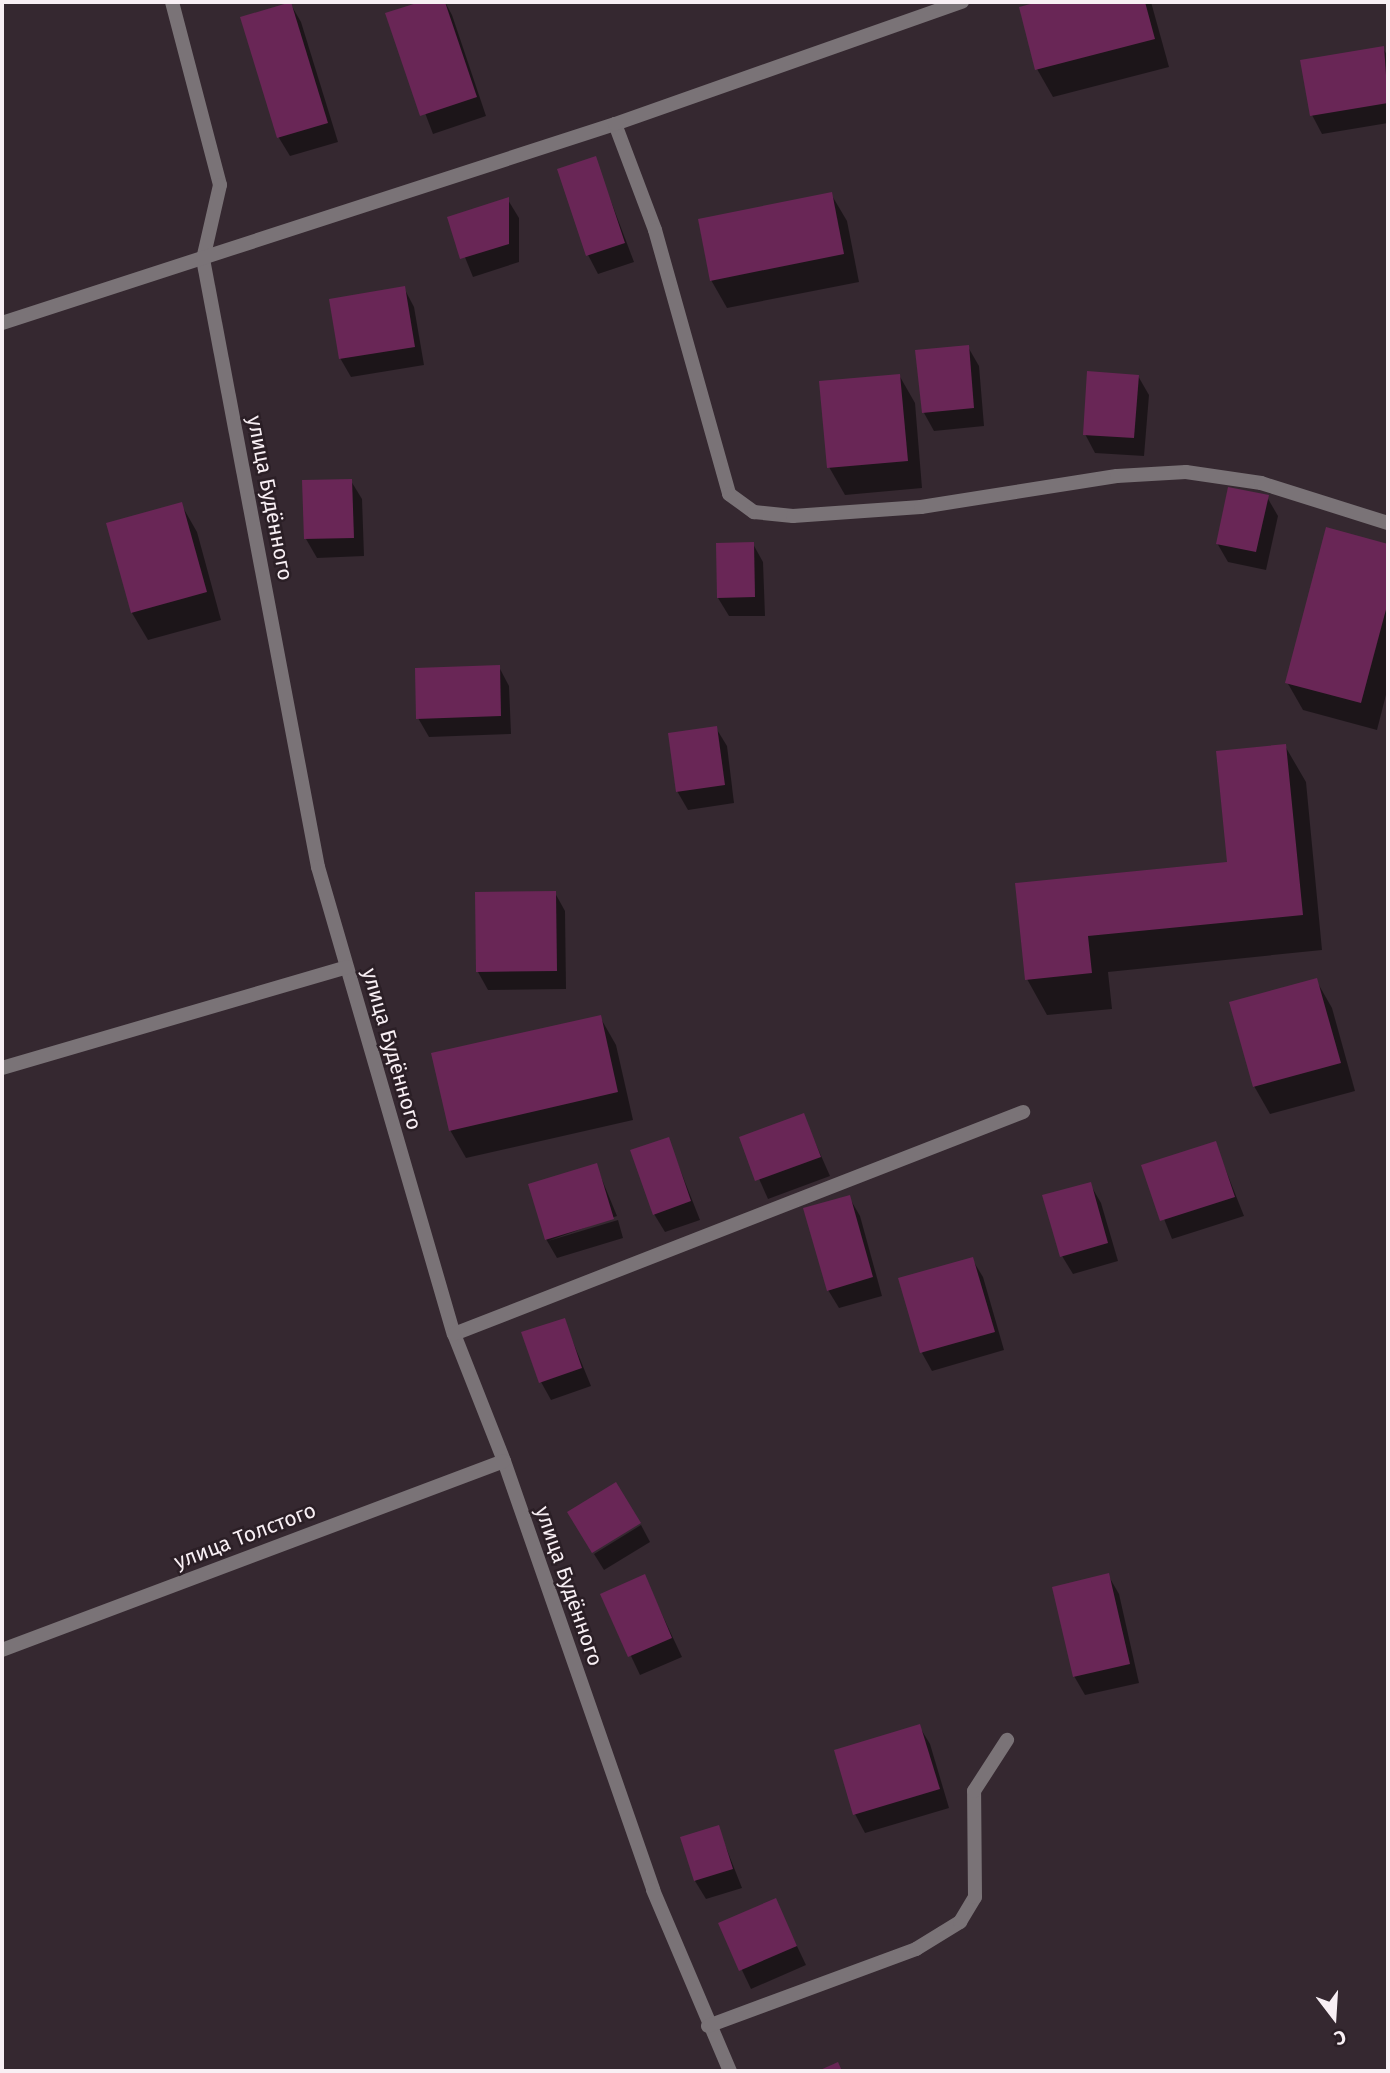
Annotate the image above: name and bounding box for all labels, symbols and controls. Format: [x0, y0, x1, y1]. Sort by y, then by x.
street label: улица Будённого [242, 413, 298, 583]
street label: улица Будённого [357, 965, 427, 1133]
street label: улица Толстого [171, 1497, 319, 1575]
street label: улица Будённого [530, 1503, 608, 1669]
north arrow [1299, 1982, 1369, 2052]
text: С [1332, 2025, 1349, 2050]

